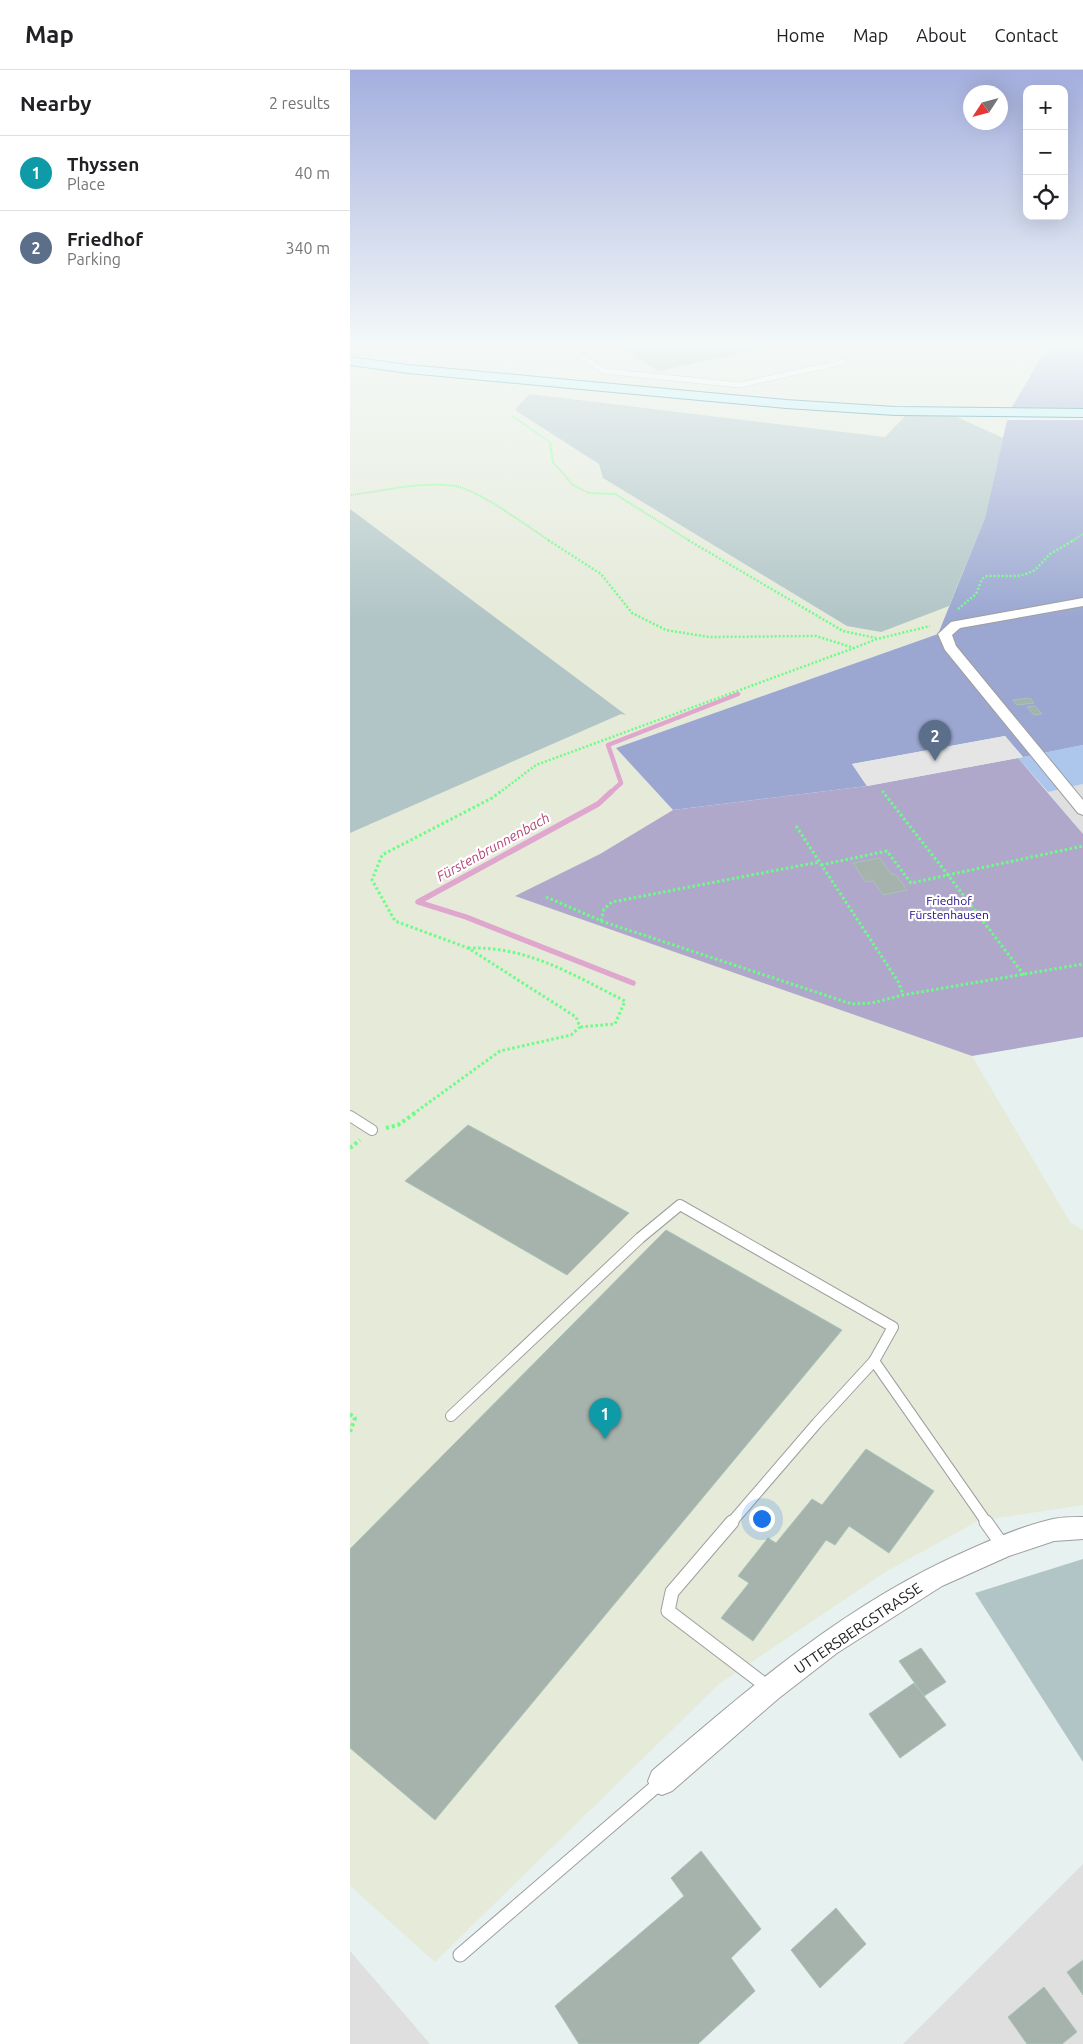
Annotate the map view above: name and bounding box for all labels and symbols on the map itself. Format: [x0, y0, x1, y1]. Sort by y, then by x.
north arrow [963, 85, 1008, 130]
pin: 2 [919, 720, 951, 761]
water label: Fürstenbrunnenbach [434, 809, 552, 885]
park label: Friedhof Fürstenhausen [909, 894, 989, 921]
pin: 1 [589, 1398, 621, 1439]
your location [749, 1506, 775, 1532]
street label: UTTERSBERGSTRASSE [791, 1579, 925, 1677]

